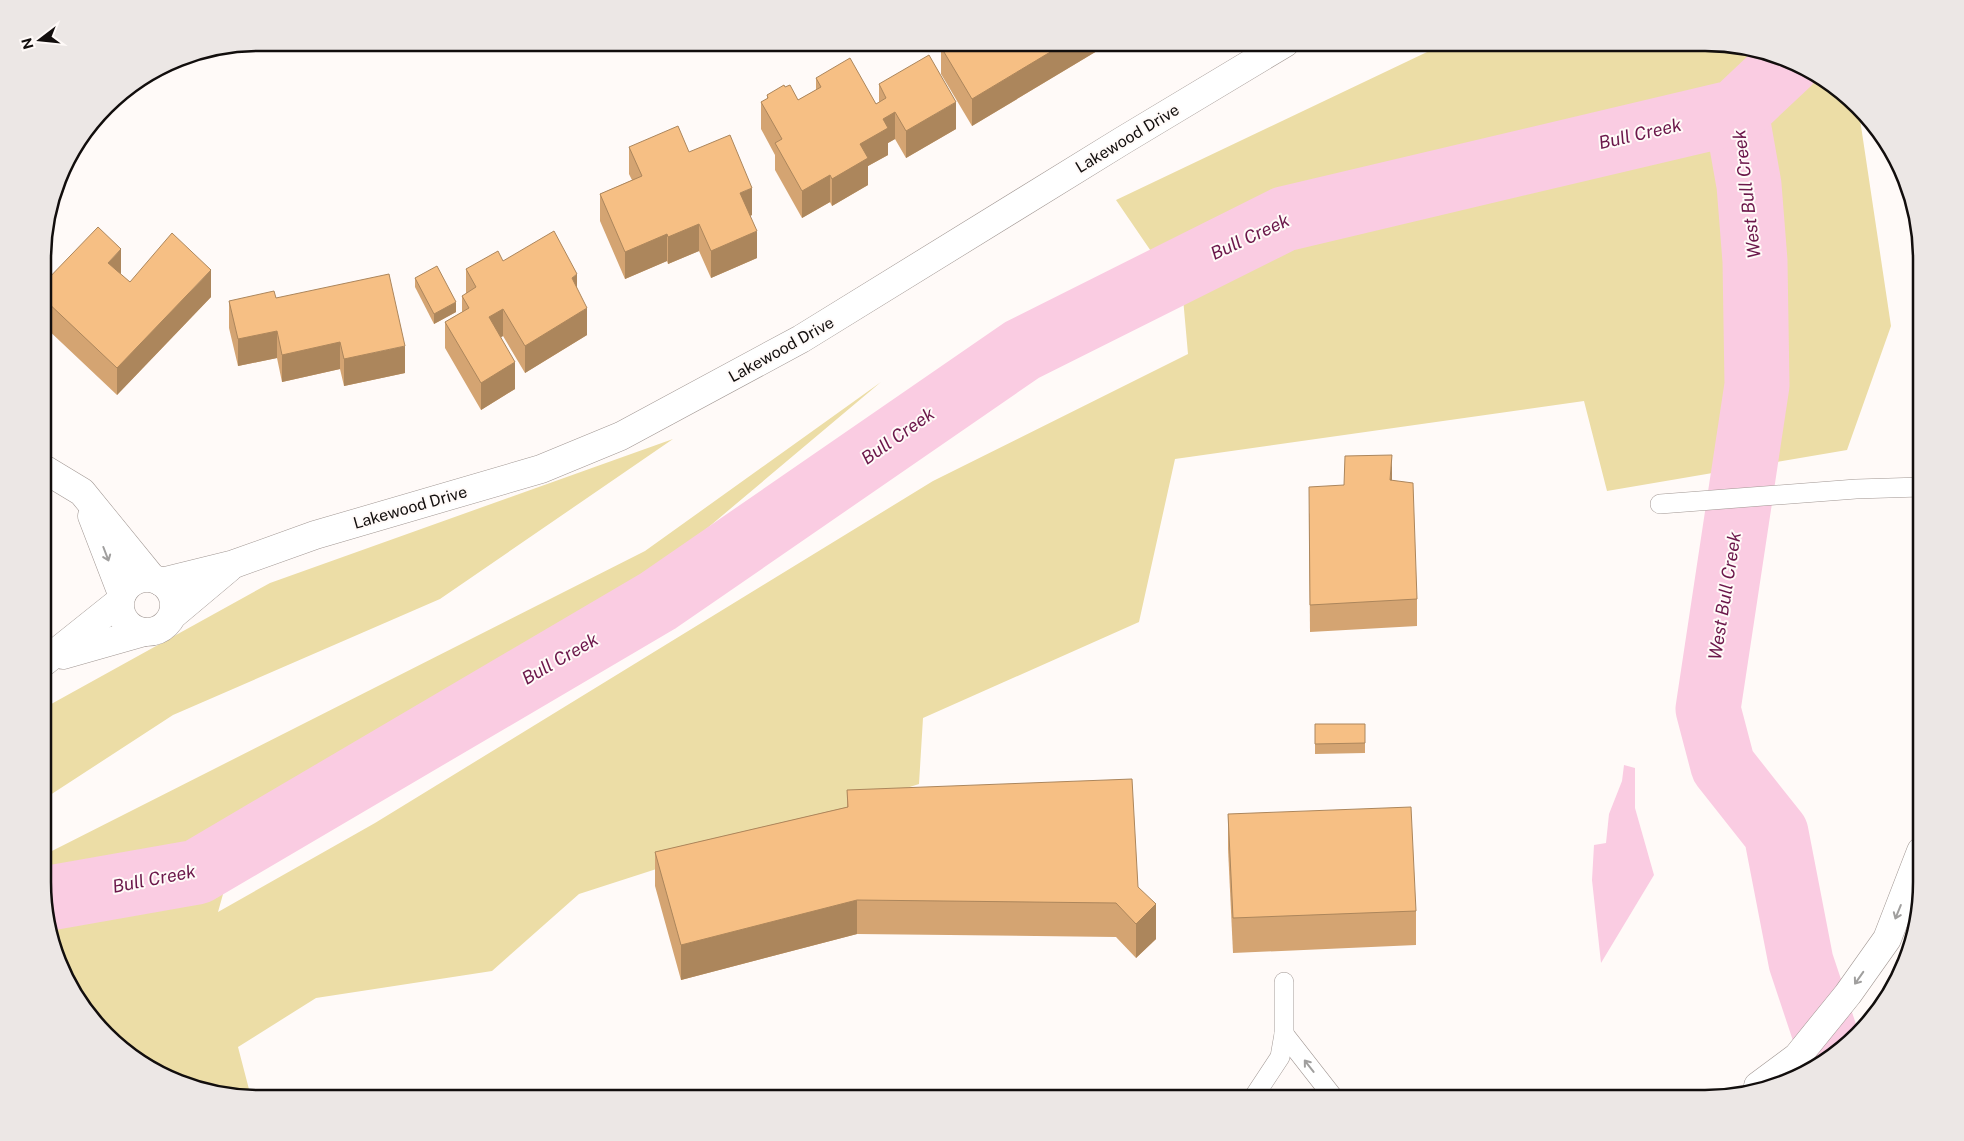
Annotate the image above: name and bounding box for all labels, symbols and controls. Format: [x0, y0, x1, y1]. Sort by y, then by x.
north arrow [15, 15, 65, 65]
text: N [18, 36, 37, 51]
street label: Lakewood Drive [1072, 100, 1183, 177]
water label: Bull Creek [1596, 114, 1684, 153]
water label: West Bull Creek [1728, 128, 1765, 260]
water label: Bull Creek [1207, 209, 1293, 264]
street label: Lakewood Drive [725, 313, 837, 386]
water label: Bull Creek [857, 403, 939, 468]
street label: Lakewood Drive [351, 482, 469, 533]
water label: West Bull Creek [1704, 530, 1745, 661]
one-way arrow [102, 545, 111, 561]
water label: Bull Creek [518, 628, 602, 689]
water label: Bull Creek [110, 860, 198, 897]
one-way arrow [1893, 904, 1902, 919]
one-way arrow [1854, 971, 1864, 985]
one-way arrow [1304, 1059, 1314, 1073]

